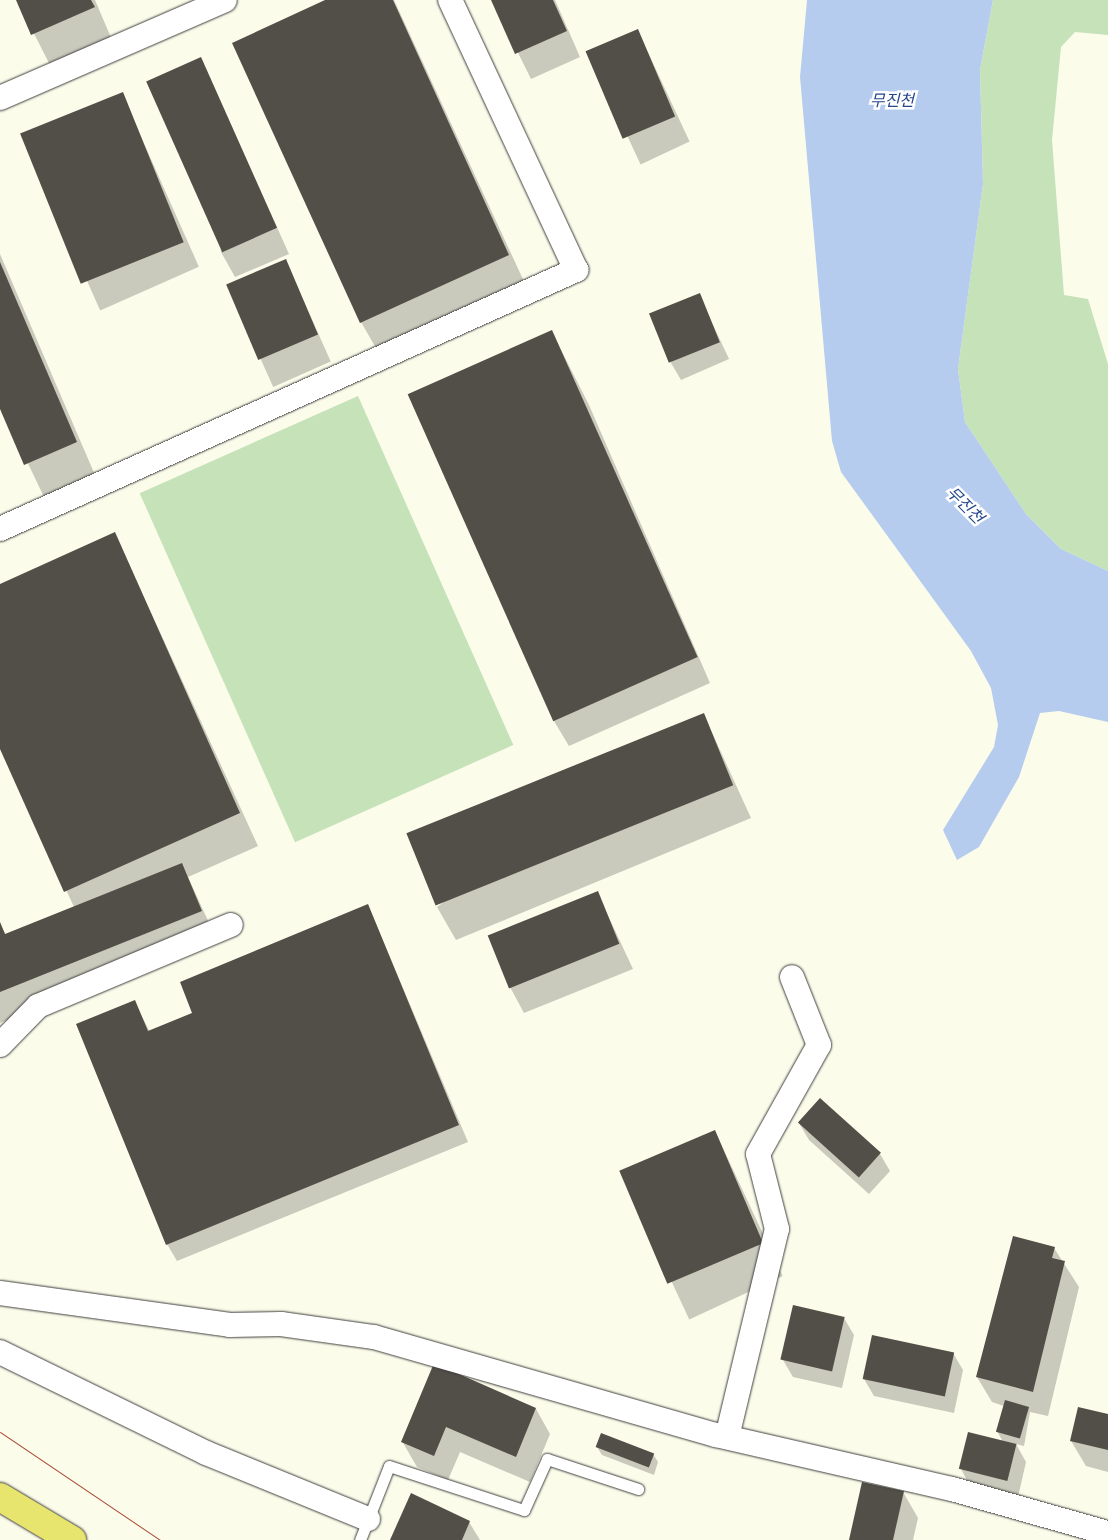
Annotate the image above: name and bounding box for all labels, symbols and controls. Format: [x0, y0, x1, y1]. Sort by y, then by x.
water label: 무진천 [870, 89, 914, 109]
water label: 무진천 [944, 482, 988, 526]

